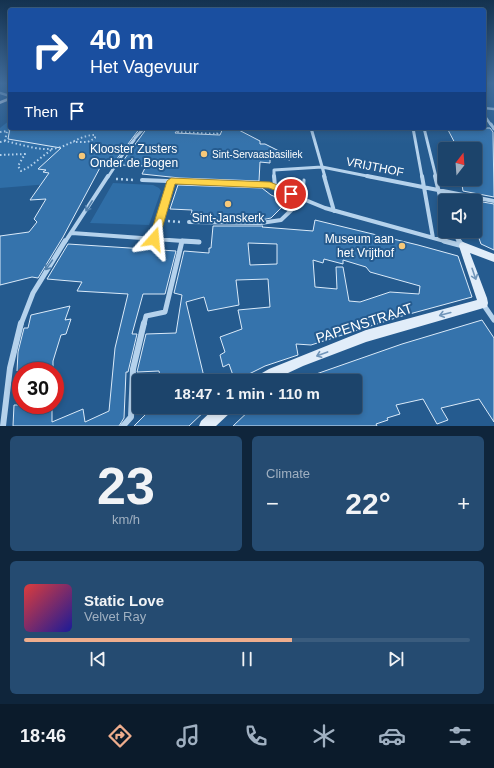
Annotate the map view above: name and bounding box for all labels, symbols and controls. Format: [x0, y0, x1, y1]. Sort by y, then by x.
icon: right [24, 24, 76, 76]
text: 40 m [90, 24, 154, 55]
text: Het Vagevuur [90, 57, 199, 77]
icon: arrive [66, 100, 88, 122]
text: Then [24, 103, 58, 120]
place label: Klooster Zusters Onder de Bogen [90, 142, 178, 170]
north arrow [438, 142, 482, 186]
map controls [438, 142, 482, 238]
marker: Sint-Servaasbasiliek [199, 149, 209, 159]
place label: Sint-Servaasbasiliek [212, 149, 304, 160]
marker: Klooster Zusters Onder de Bogen [77, 151, 87, 161]
street label: VRIJTHOF [345, 155, 405, 179]
pin [274, 177, 308, 211]
icon: arrive [280, 183, 302, 205]
button: sound [438, 194, 482, 238]
marker: Sint-Janskerk [223, 199, 233, 209]
one-way arrow [84, 200, 92, 212]
place label: Sint-Janskerk [192, 211, 265, 225]
position arrow [133, 218, 175, 260]
place label: Museum aan het Vrijthof [325, 232, 395, 260]
marker: Museum aan het Vrijthof [397, 241, 407, 251]
one-way arrow [45, 259, 53, 270]
one-way arrow [471, 268, 479, 280]
street label: PAPENSTRAAT [314, 300, 415, 346]
one-way arrow [439, 311, 452, 318]
one-way arrow [316, 350, 328, 358]
speed limit sign: 30 [12, 362, 64, 414]
text: 18:47 · 1 min · 110 m [174, 385, 320, 402]
text: 23 [97, 457, 155, 515]
text: Climate [266, 466, 310, 481]
text: 22° [345, 487, 391, 520]
text: − [266, 491, 279, 516]
text: + [457, 491, 470, 516]
text: km/h [112, 512, 140, 527]
text: Static Love [84, 592, 164, 609]
text: Velvet Ray [84, 609, 146, 624]
icon: previous [87, 648, 109, 670]
icon: pause [236, 648, 258, 670]
icon: next [385, 648, 407, 670]
icon: directions [106, 722, 134, 750]
icon: music [174, 722, 202, 750]
icon: phone [242, 722, 270, 750]
icon: climate [310, 722, 338, 750]
icon: car [378, 722, 406, 750]
icon: filters [446, 722, 474, 750]
text: 18:46 [20, 726, 66, 746]

